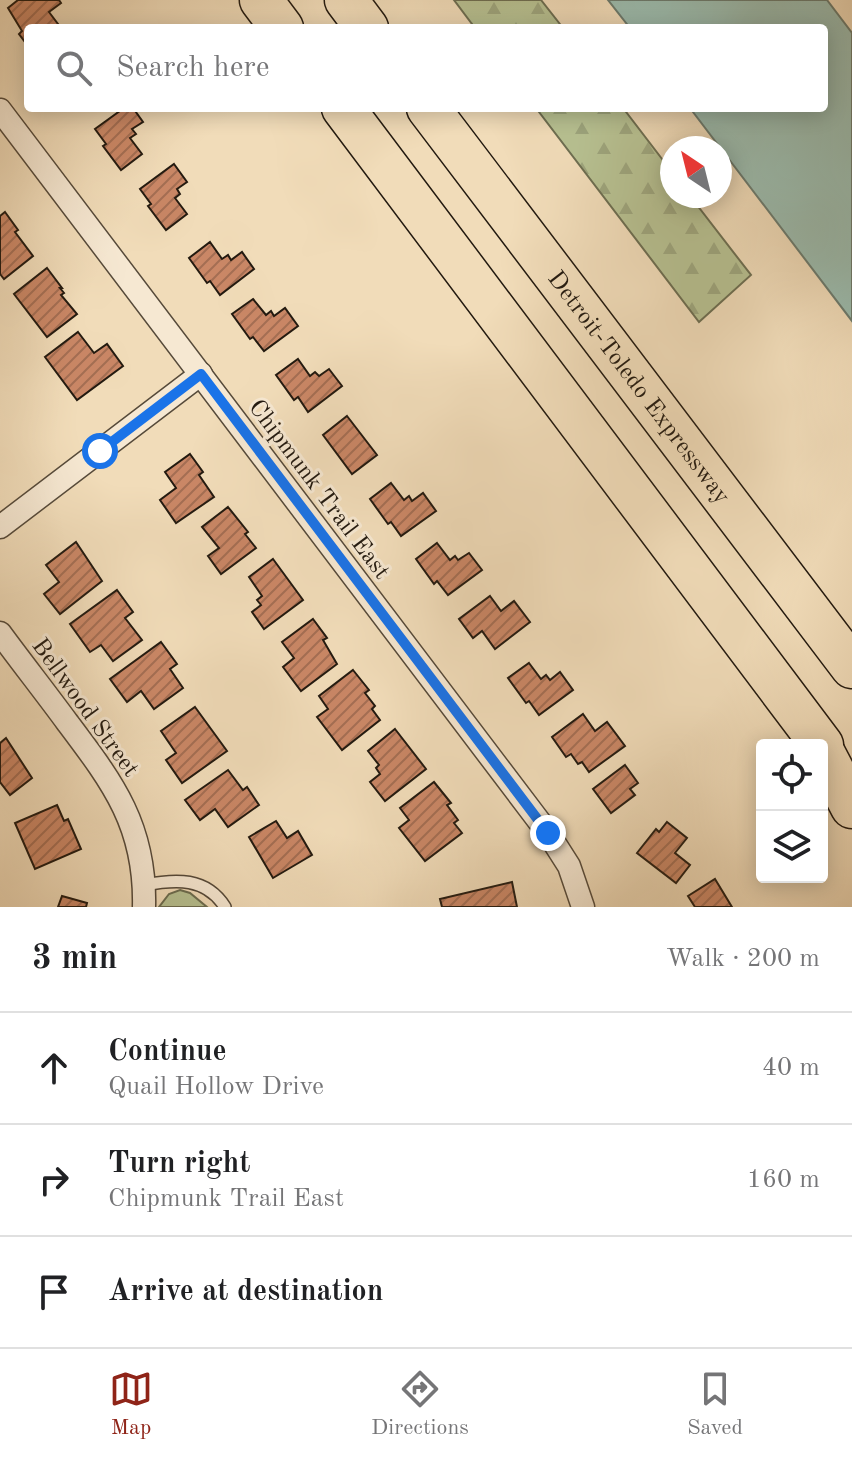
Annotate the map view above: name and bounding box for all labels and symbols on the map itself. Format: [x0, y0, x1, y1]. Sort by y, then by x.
north arrow [660, 136, 732, 208]
street label: Detroit-Toledo Expressway [542, 267, 734, 509]
street label: Chipmunk Trail East [243, 396, 394, 584]
route start [82, 433, 118, 469]
street label: Bellwood Street [26, 634, 142, 782]
route end [530, 815, 566, 851]

